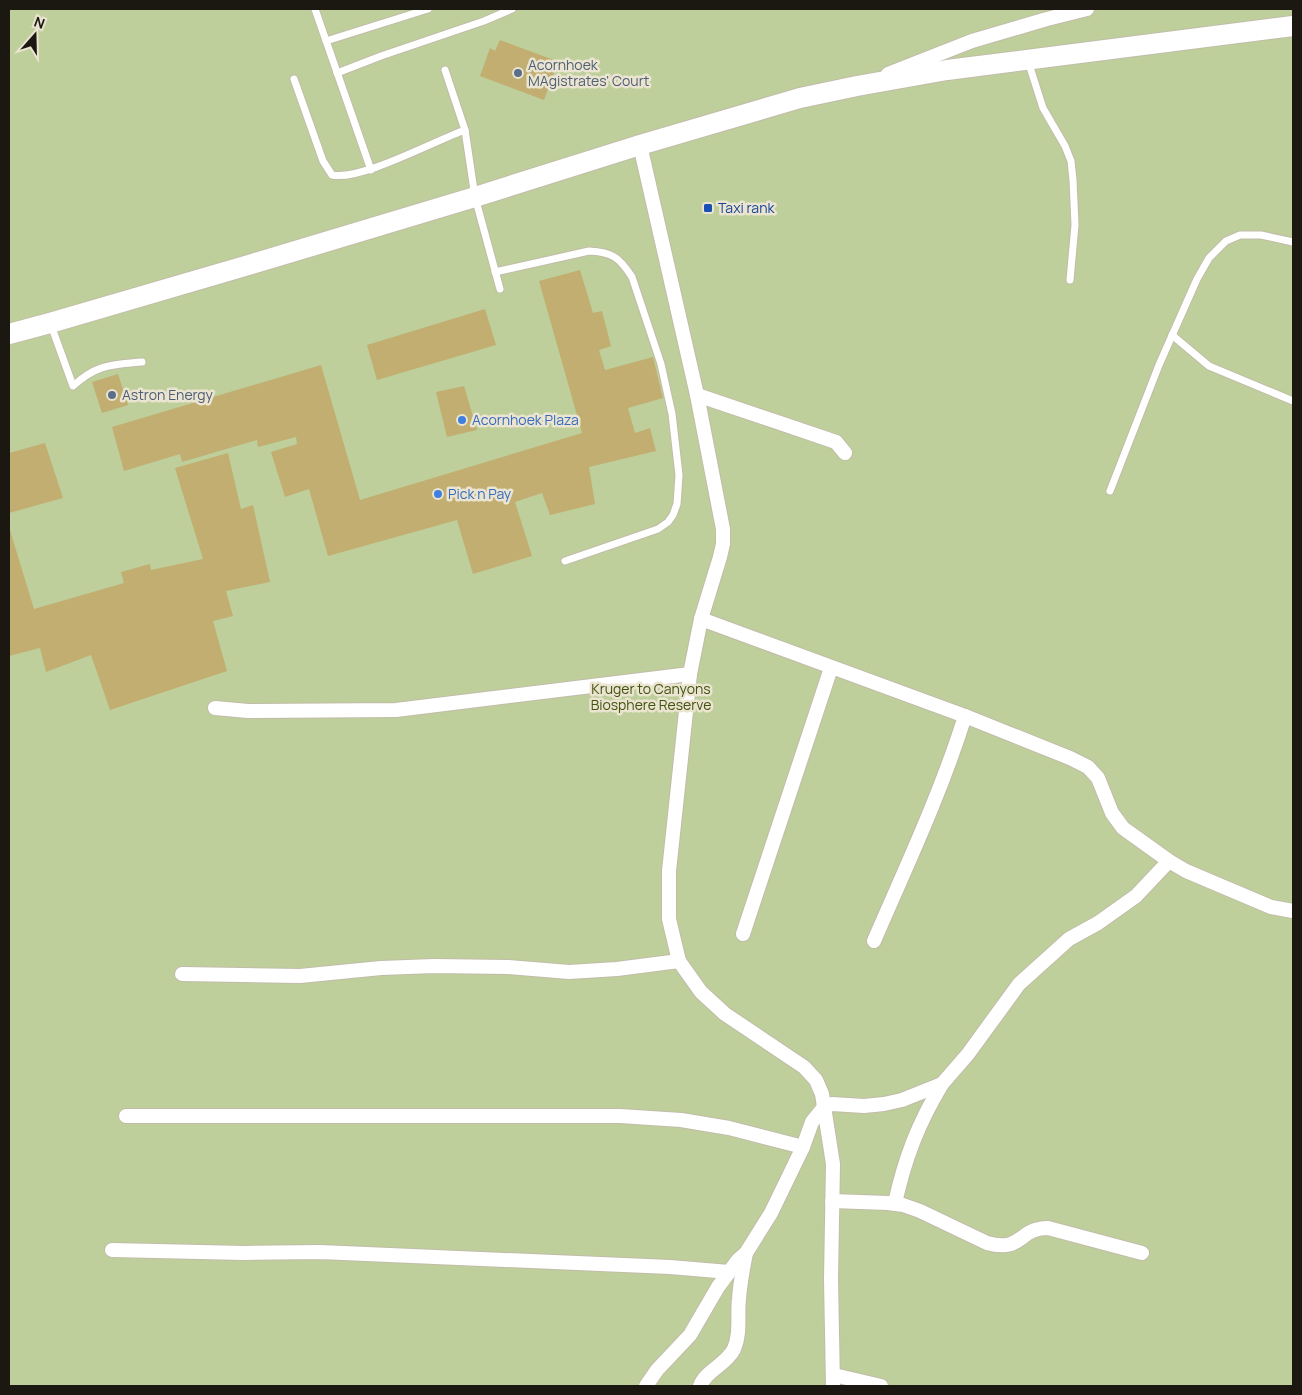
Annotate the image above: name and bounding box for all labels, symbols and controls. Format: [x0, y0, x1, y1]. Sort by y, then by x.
north arrow [10, 10, 60, 60]
text: N [32, 12, 48, 33]
place label: Acornhoek MAgistrates' Court [528, 55, 650, 90]
marker: Acornhoek MAgistrates' Court [512, 67, 524, 79]
place label: Taxi rank [718, 198, 775, 217]
marker: Taxi rank [702, 202, 714, 214]
place label: Astron Energy [122, 385, 214, 404]
marker: Astron Energy [106, 389, 118, 401]
place label: Acornhoek Plaza [472, 410, 579, 429]
marker: Acornhoek Plaza [456, 414, 468, 426]
place label: Pick n Pay [448, 484, 512, 503]
marker: Pick n Pay [432, 488, 444, 500]
park label: Kruger to Canyons Biosphere Reserve [591, 679, 711, 714]

